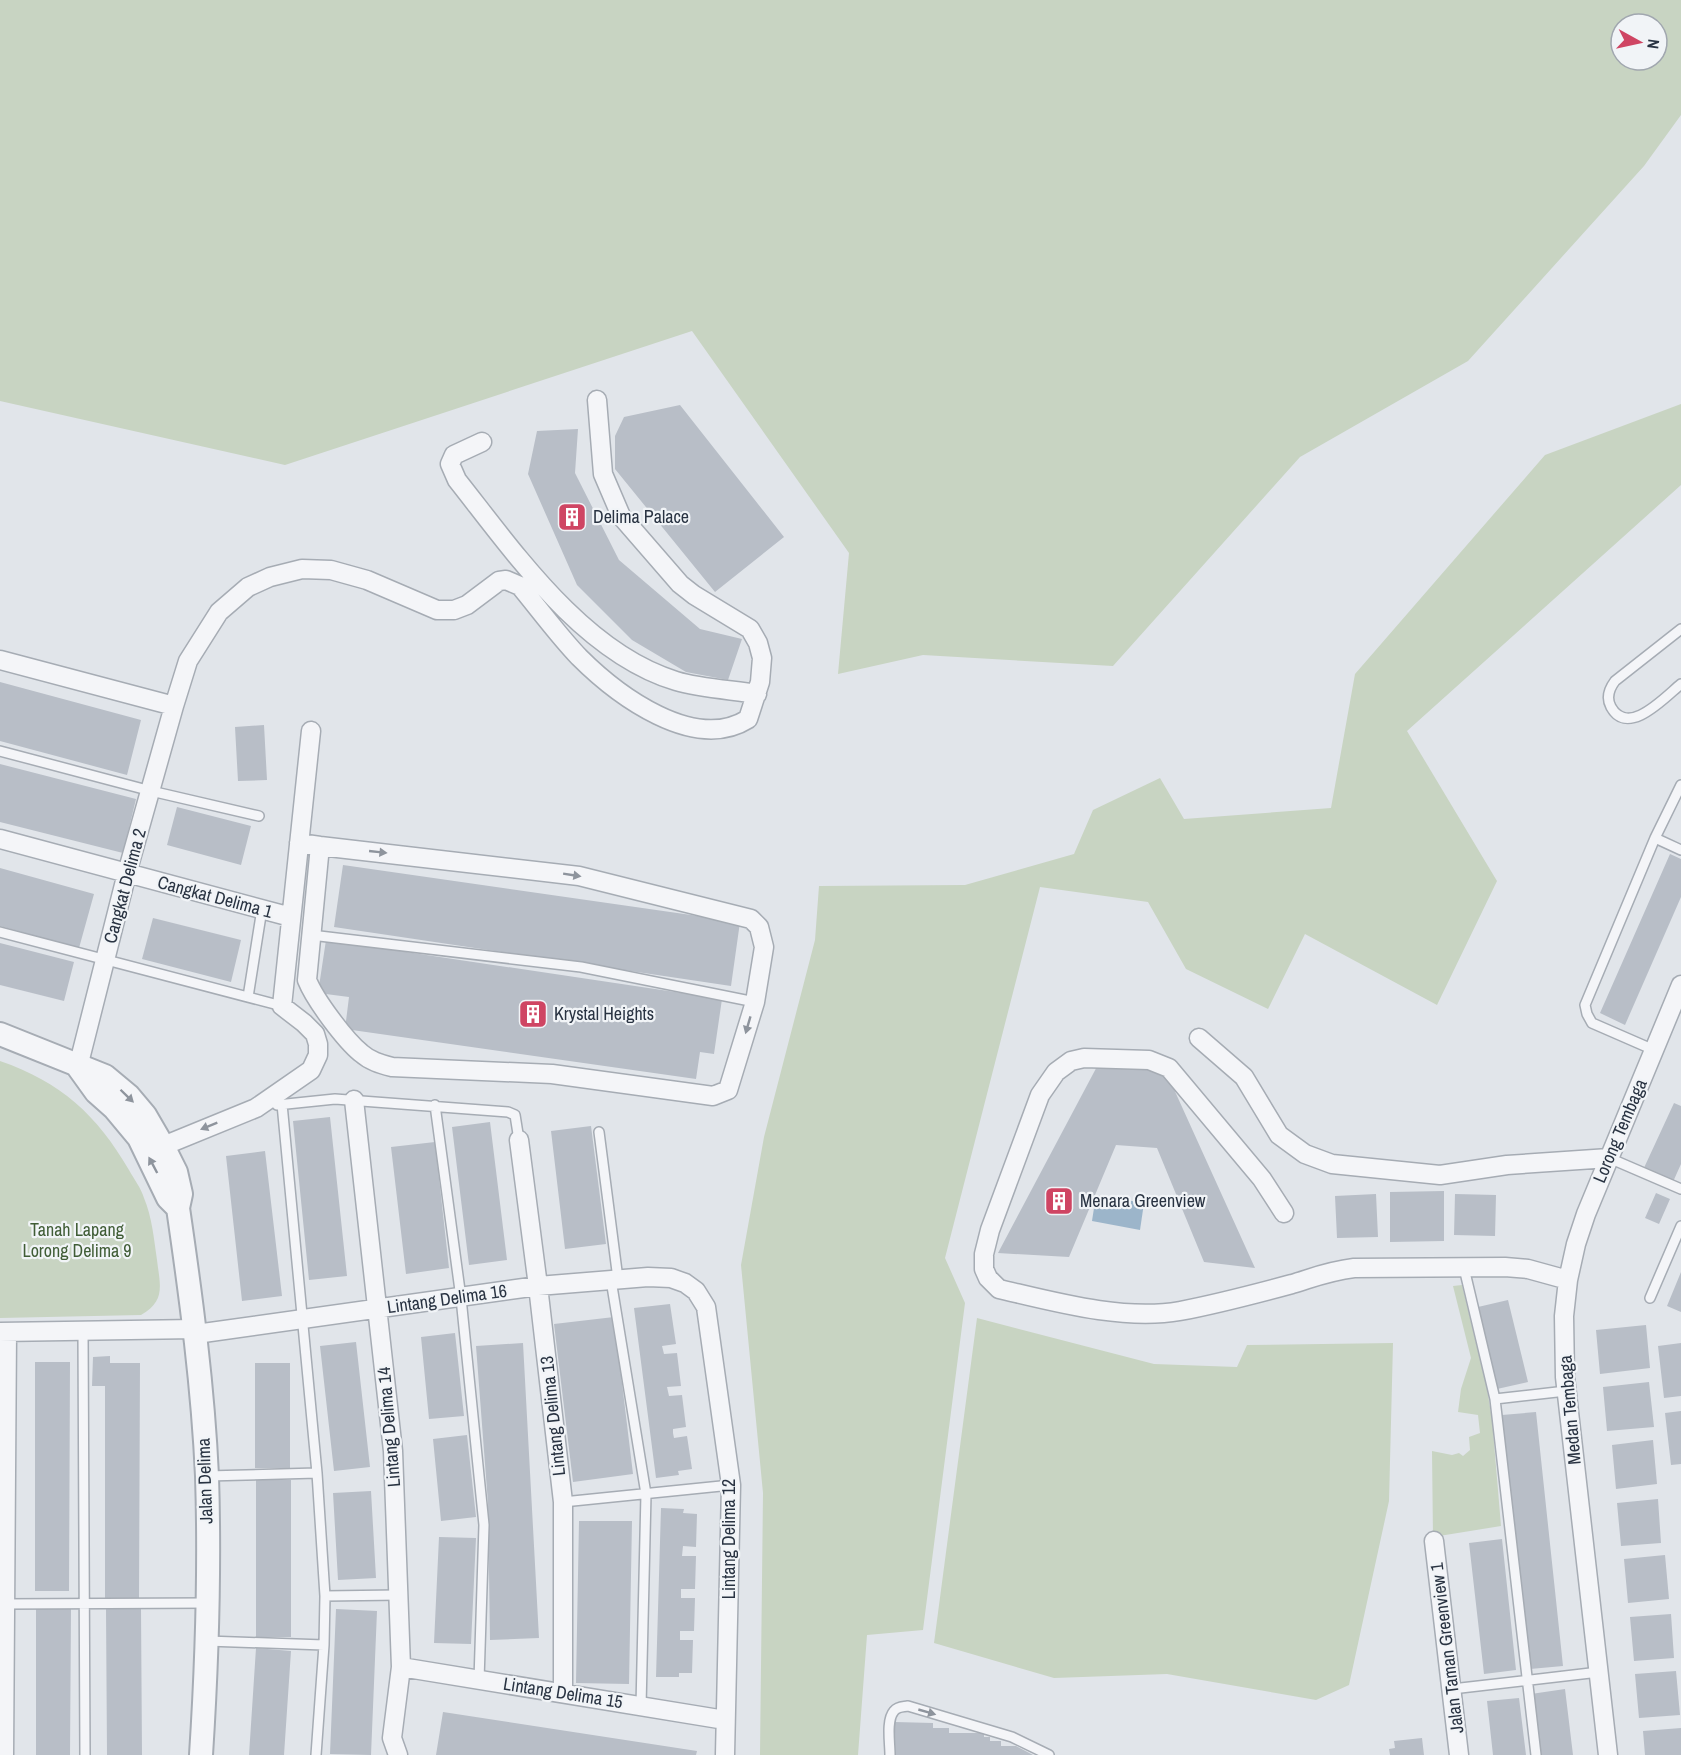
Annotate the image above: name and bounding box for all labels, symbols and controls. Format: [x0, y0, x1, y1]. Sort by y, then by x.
north arrow [1609, 12, 1669, 72]
text: N [1642, 38, 1665, 50]
building icon: Delima Palace [556, 501, 588, 533]
place label: Delima Palace [593, 504, 689, 529]
street label: Cangkat Delima 2 [97, 826, 152, 946]
one-way arrow [369, 847, 388, 857]
street label: Cangkat Delima 1 [155, 869, 276, 924]
one-way arrow [563, 871, 582, 880]
building icon: Krystal Heights [517, 998, 549, 1030]
place label: Krystal Heights [554, 1001, 654, 1026]
one-way arrow [743, 1016, 752, 1034]
street label: Lorong Tembaga [1586, 1075, 1653, 1187]
one-way arrow [120, 1089, 135, 1103]
one-way arrow [200, 1121, 218, 1131]
one-way arrow [148, 1156, 158, 1173]
building icon: Menara Greenview [1043, 1185, 1075, 1217]
place label: Menara Greenview [1080, 1188, 1206, 1213]
park label: Tanah Lapang Lorong Delima 9 [22, 1217, 132, 1263]
street label: Lintang Delima 16 [385, 1278, 508, 1319]
street label: Medan Tembaga [1552, 1354, 1587, 1466]
street label: Lintang Delima 13 [534, 1355, 571, 1477]
street label: Lintang Delima 14 [371, 1366, 406, 1488]
street label: Jalan Delima [191, 1438, 218, 1524]
street label: Lintang Delima 12 [716, 1479, 741, 1599]
street label: Jalan Taman Greenview 1 [1424, 1561, 1469, 1735]
street label: Lintang Delima 15 [502, 1671, 625, 1714]
one-way arrow [918, 1708, 936, 1717]

